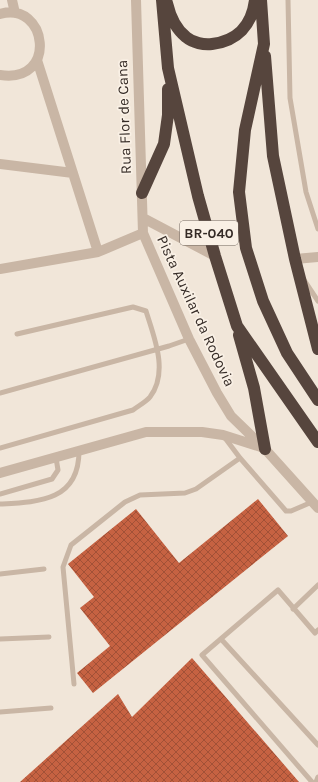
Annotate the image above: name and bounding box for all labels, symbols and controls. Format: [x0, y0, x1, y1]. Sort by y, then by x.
street label: Rua Flor de Cana [113, 60, 135, 174]
road number: BR-040 [180, 221, 238, 245]
street label: Pista Auxilar da Rodovia [153, 232, 239, 390]

